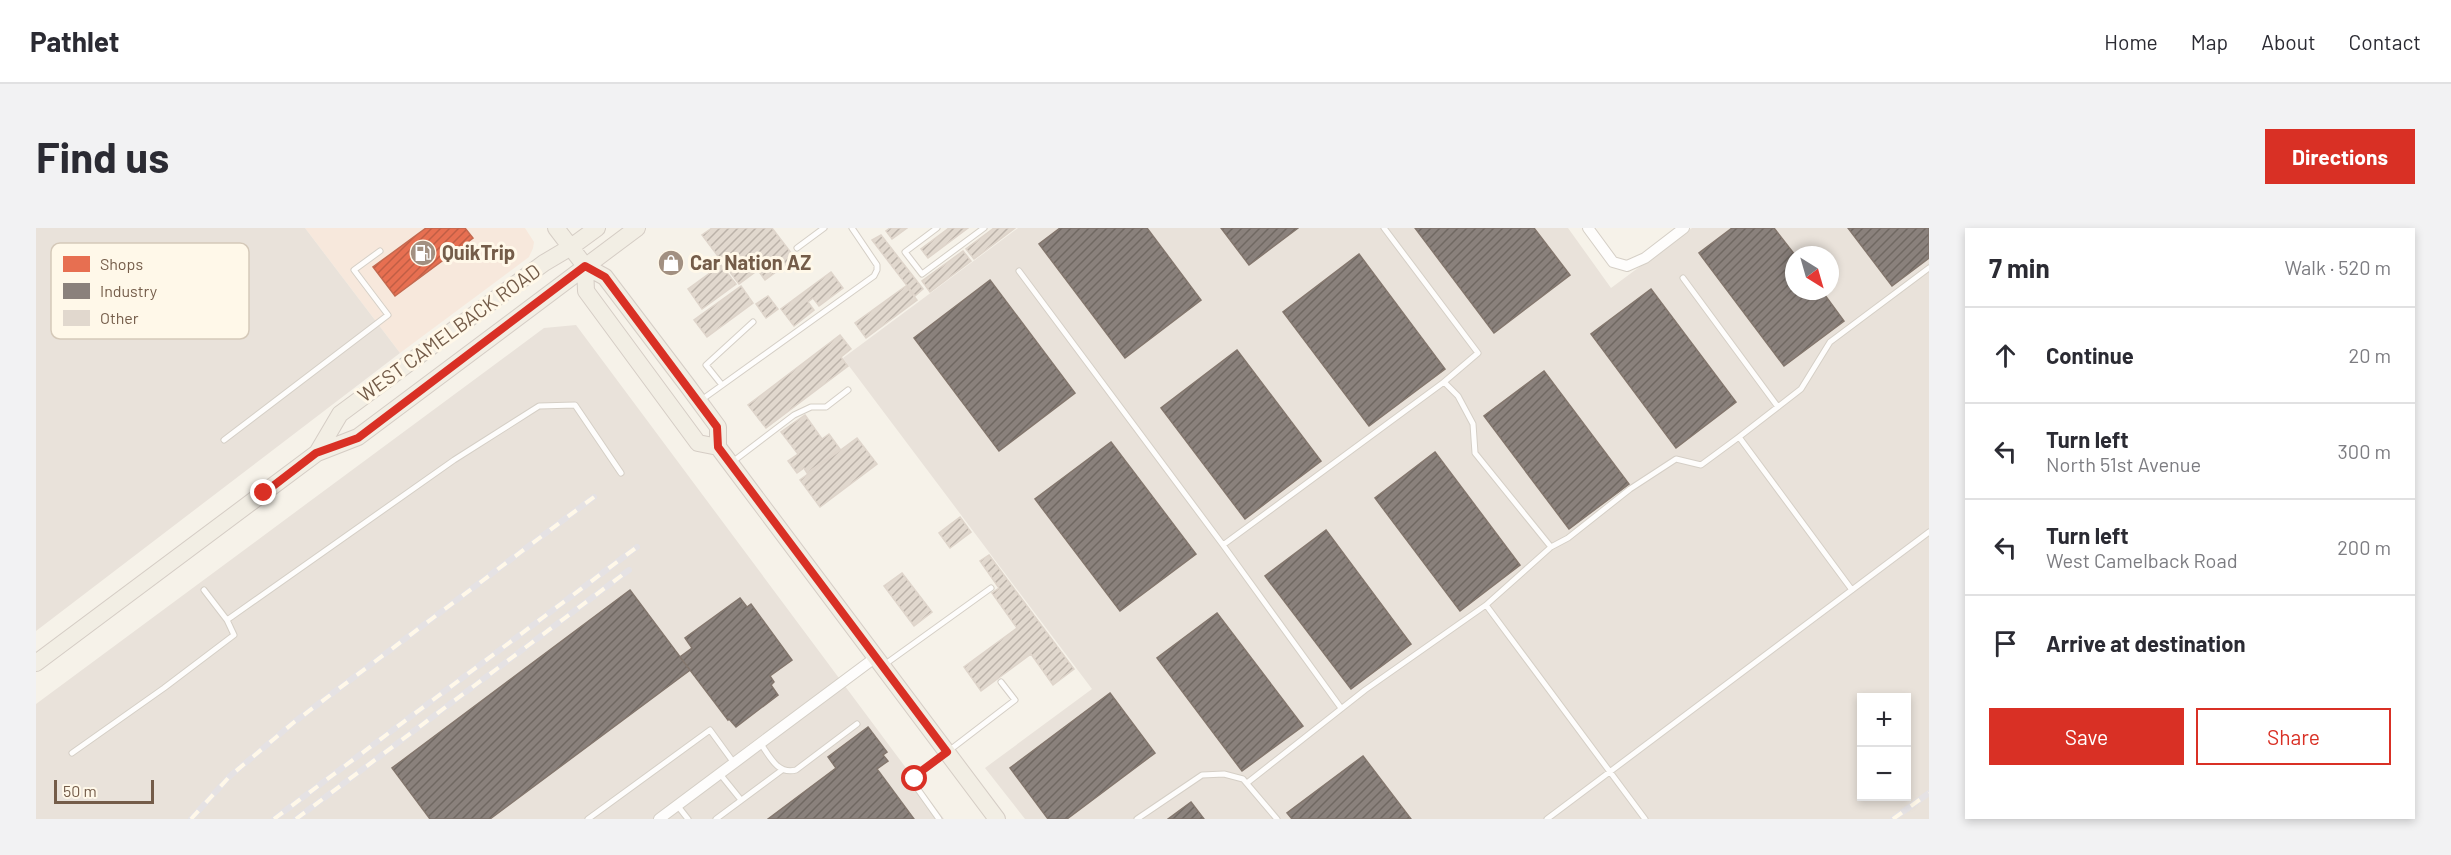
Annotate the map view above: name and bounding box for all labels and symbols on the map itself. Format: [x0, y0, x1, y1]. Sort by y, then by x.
fuel station icon: QuikTrip [408, 238, 438, 268]
place label: QuikTrip [442, 240, 515, 264]
legend [51, 243, 249, 339]
north arrow [1785, 246, 1839, 300]
shop icon: Car Nation AZ [656, 248, 686, 278]
place label: Car Nation AZ [690, 250, 811, 274]
text: Shops [100, 254, 143, 273]
street label: WEST CAMELBACK ROAD [353, 258, 544, 406]
text: Industry [100, 281, 158, 300]
text: Other [100, 308, 139, 327]
route end [250, 479, 276, 505]
route start [901, 765, 927, 791]
scale bar [54, 777, 154, 804]

